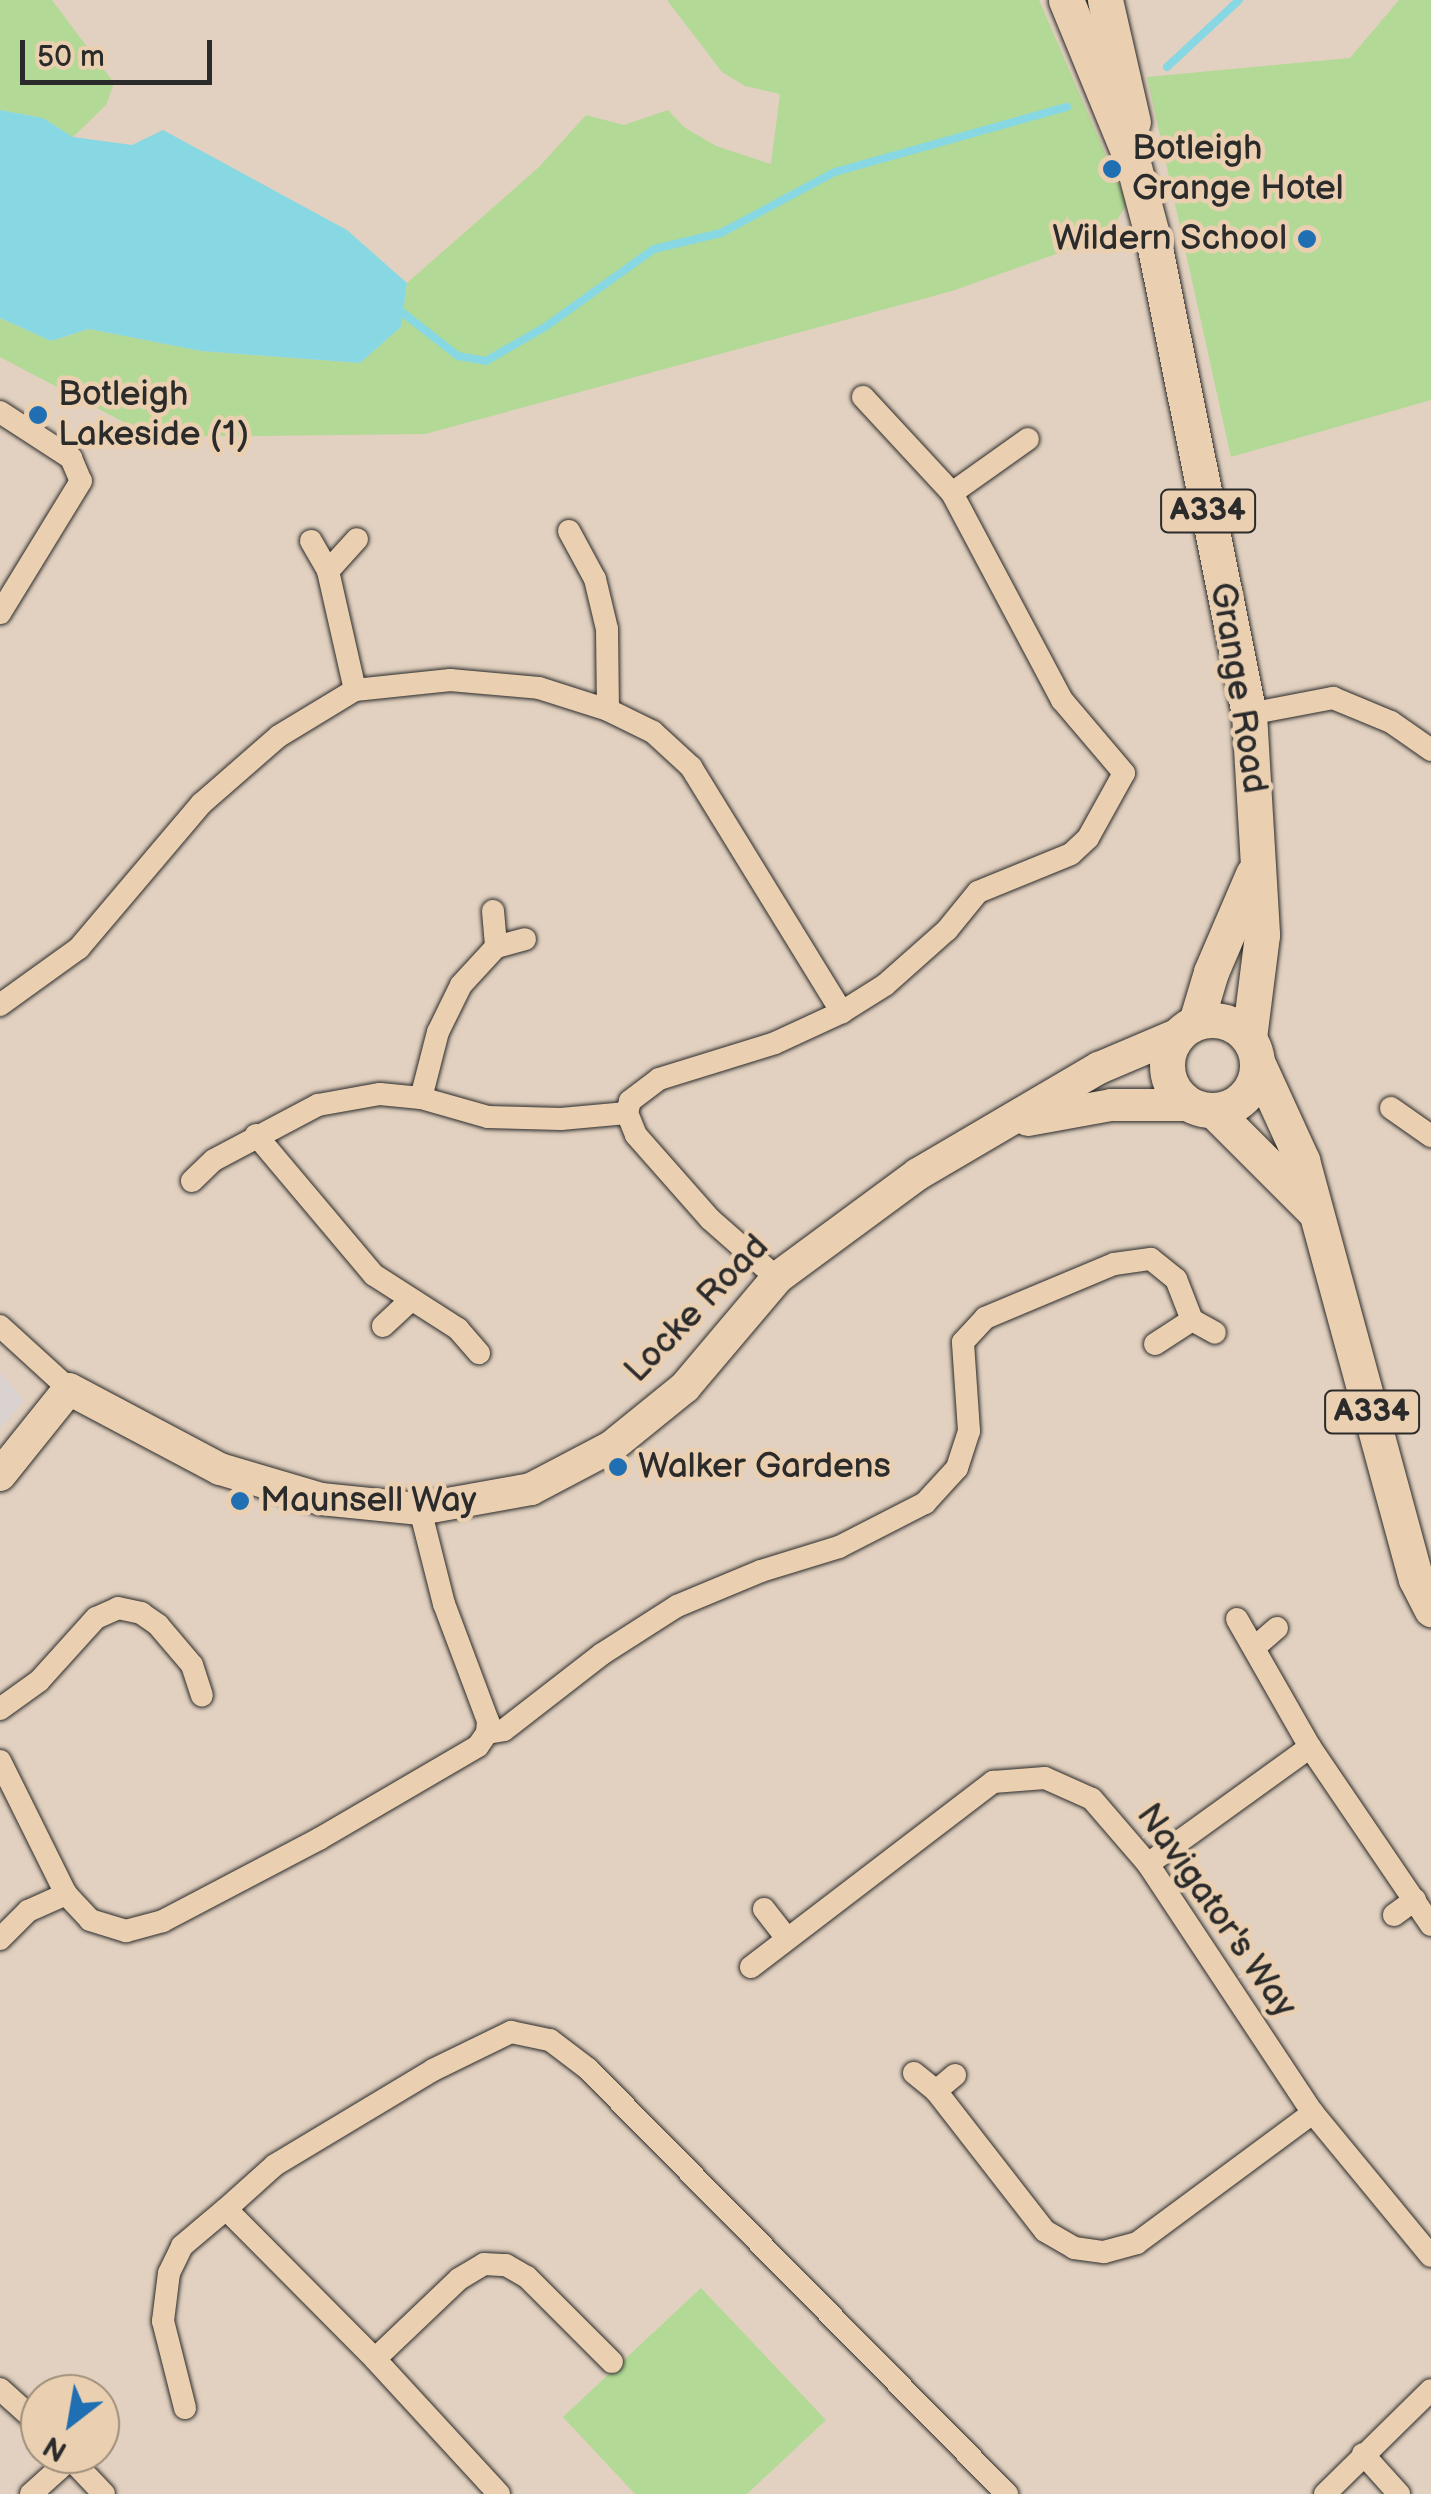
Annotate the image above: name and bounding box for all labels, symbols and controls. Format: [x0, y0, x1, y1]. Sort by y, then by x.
scale bar [25, 20, 218, 82]
text: 50 m [37, 39, 105, 75]
place label: Botleigh Grange Hotel [1132, 128, 1344, 210]
marker: Botleigh Grange Hotel [1101, 158, 1123, 180]
place label: Wildern School [1052, 218, 1287, 260]
marker: Wildern School [1296, 228, 1318, 250]
place label: Botleigh Lakeside (1) [58, 374, 249, 456]
marker: Botleigh Lakeside (1) [27, 404, 49, 426]
road number: A334 [1158, 484, 1258, 538]
street label: Grange Road [1201, 580, 1275, 796]
street label: Locke Road [616, 1226, 778, 1392]
road number: A334 [1322, 1385, 1422, 1439]
place label: Walker Gardens [638, 1446, 891, 1488]
marker: Walker Gardens [607, 1456, 629, 1478]
place label: Maunsell Way [260, 1480, 478, 1522]
marker: Maunsell Way [229, 1490, 251, 1512]
street label: Navigator's Way [1126, 1796, 1306, 2026]
north arrow [20, 2374, 120, 2474]
text: N [38, 2429, 73, 2468]

